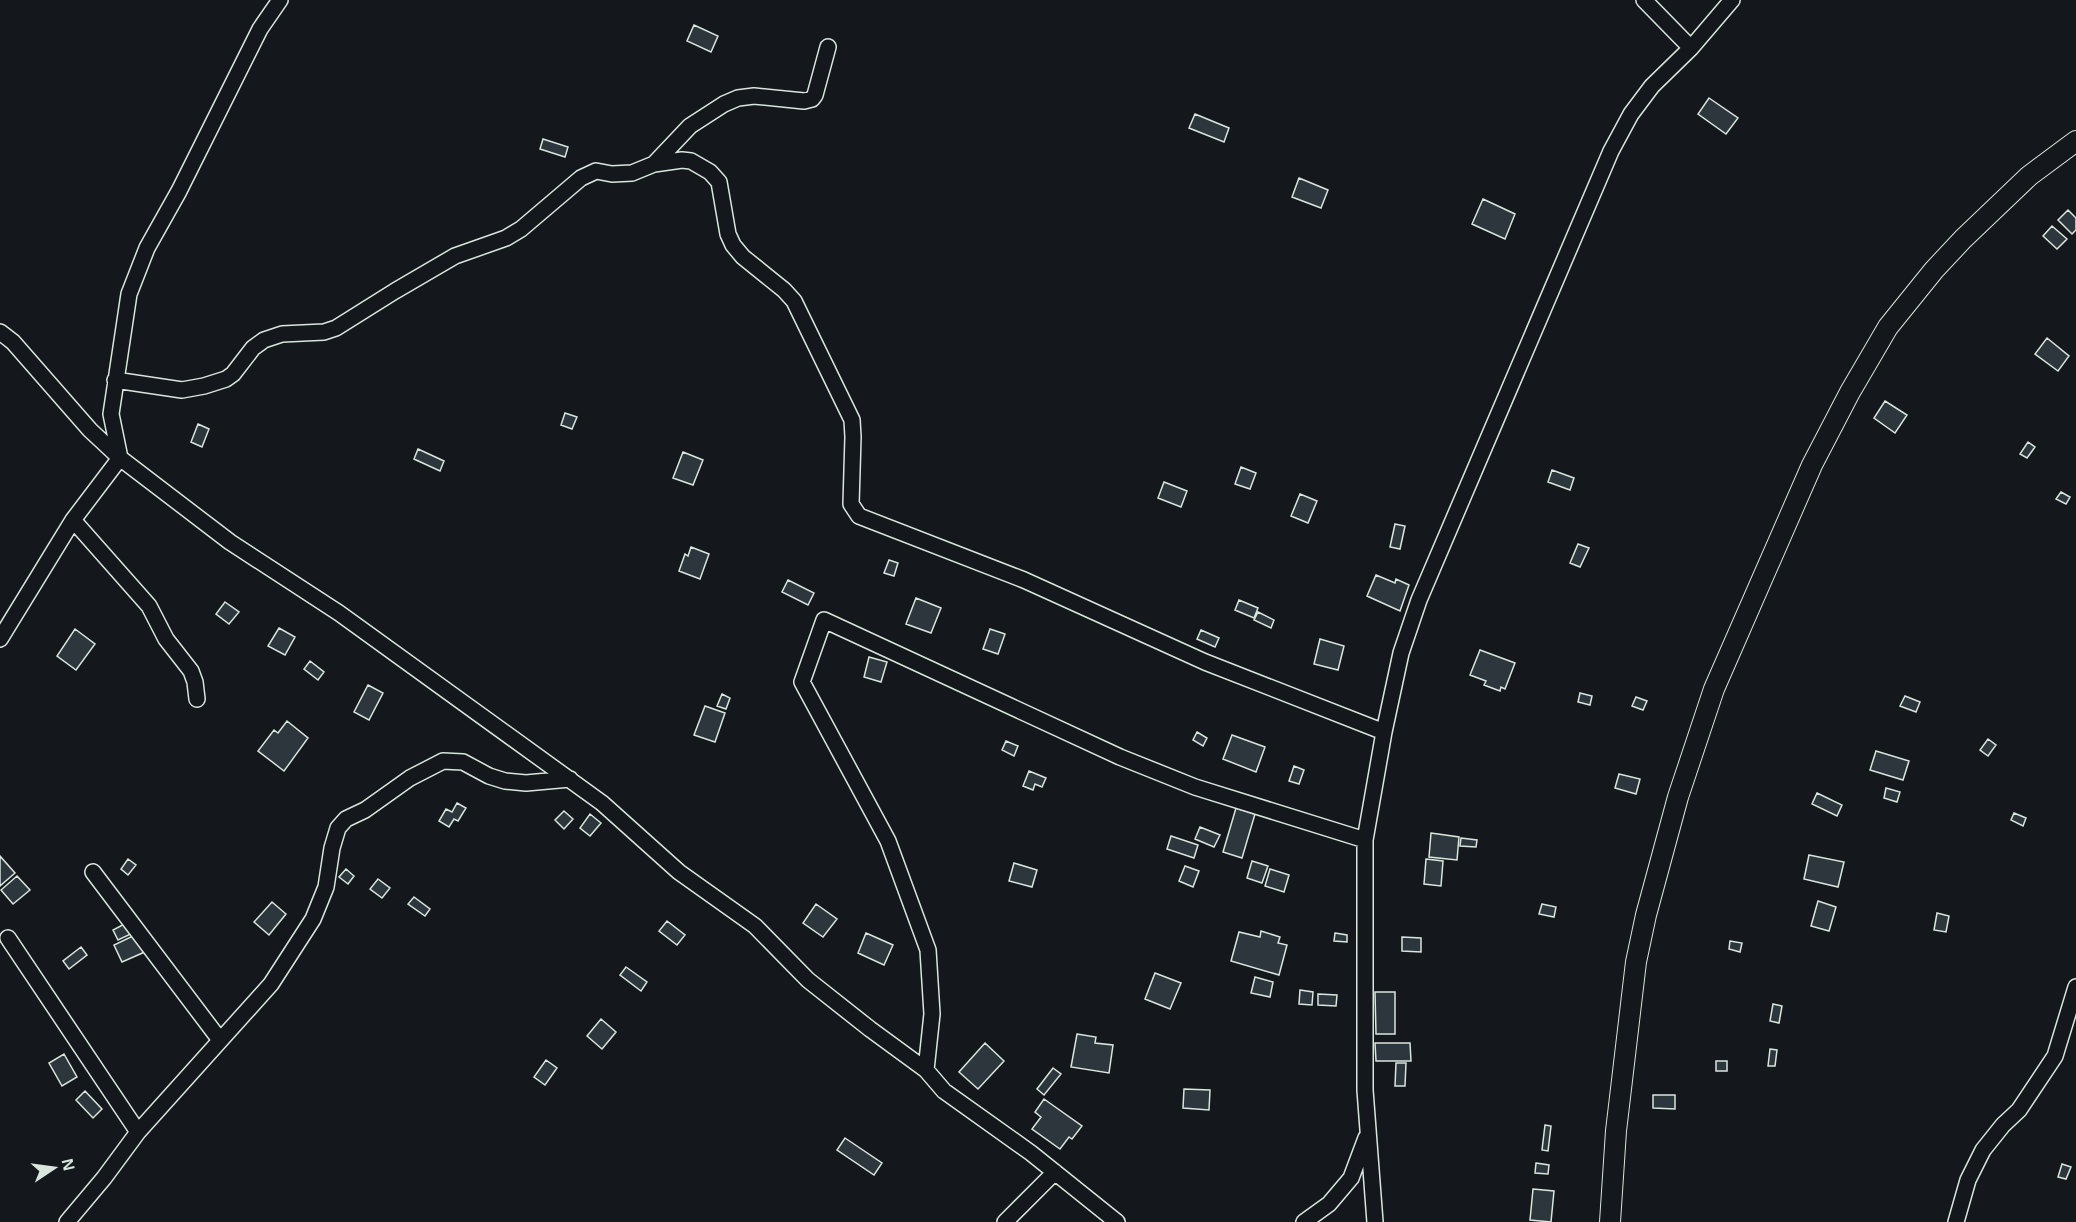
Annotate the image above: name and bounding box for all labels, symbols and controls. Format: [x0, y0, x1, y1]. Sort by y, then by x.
north arrow [24, 1138, 84, 1198]
text: N [59, 1157, 78, 1172]

